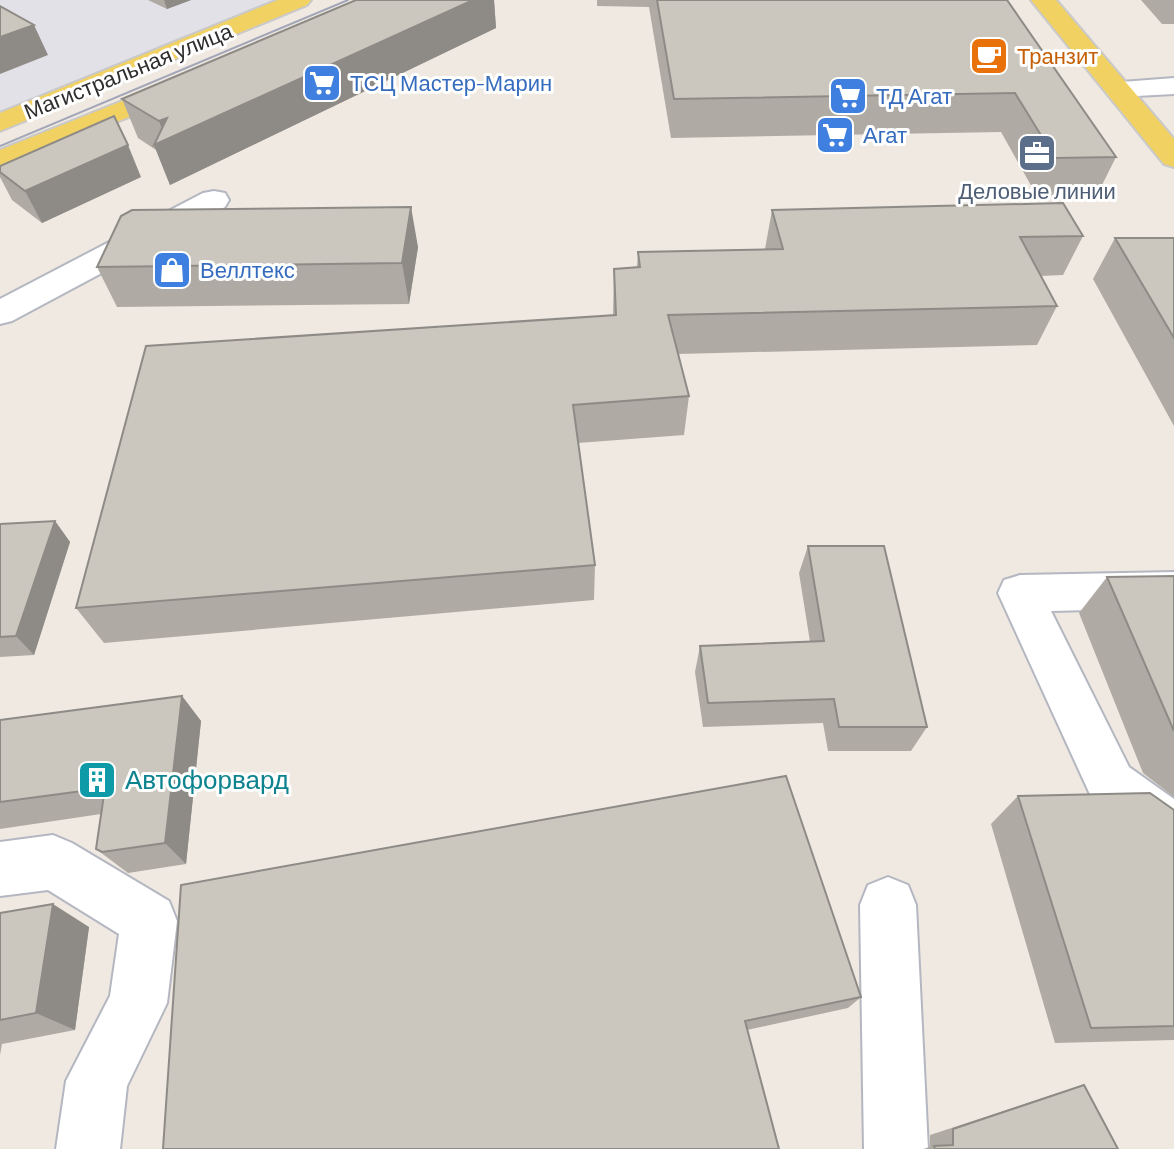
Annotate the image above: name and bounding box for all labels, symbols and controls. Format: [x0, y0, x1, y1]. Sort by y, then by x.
street label: Магистральная улица [20, 16, 237, 125]
cafe icon: Транзит [968, 35, 1010, 77]
place label: Транзит [1017, 42, 1098, 69]
supermarket icon: ТСЦ Мастер-Марин [301, 62, 343, 104]
place label: ТСЦ Мастер-Марин [350, 69, 552, 96]
supermarket icon: ТД Агат [827, 75, 869, 117]
place label: ТД Агат [876, 82, 952, 109]
supermarket icon: Агат [814, 114, 856, 156]
place label: Агат [863, 121, 907, 147]
office icon: Деловые линии [1016, 132, 1058, 174]
place label: Деловые линии [958, 177, 1116, 204]
shop icon: Веллтекс [151, 249, 193, 291]
place label: Веллтекс [200, 256, 295, 282]
building icon: Автофорвард [76, 759, 118, 801]
place label: Автофорвард [125, 763, 289, 794]

